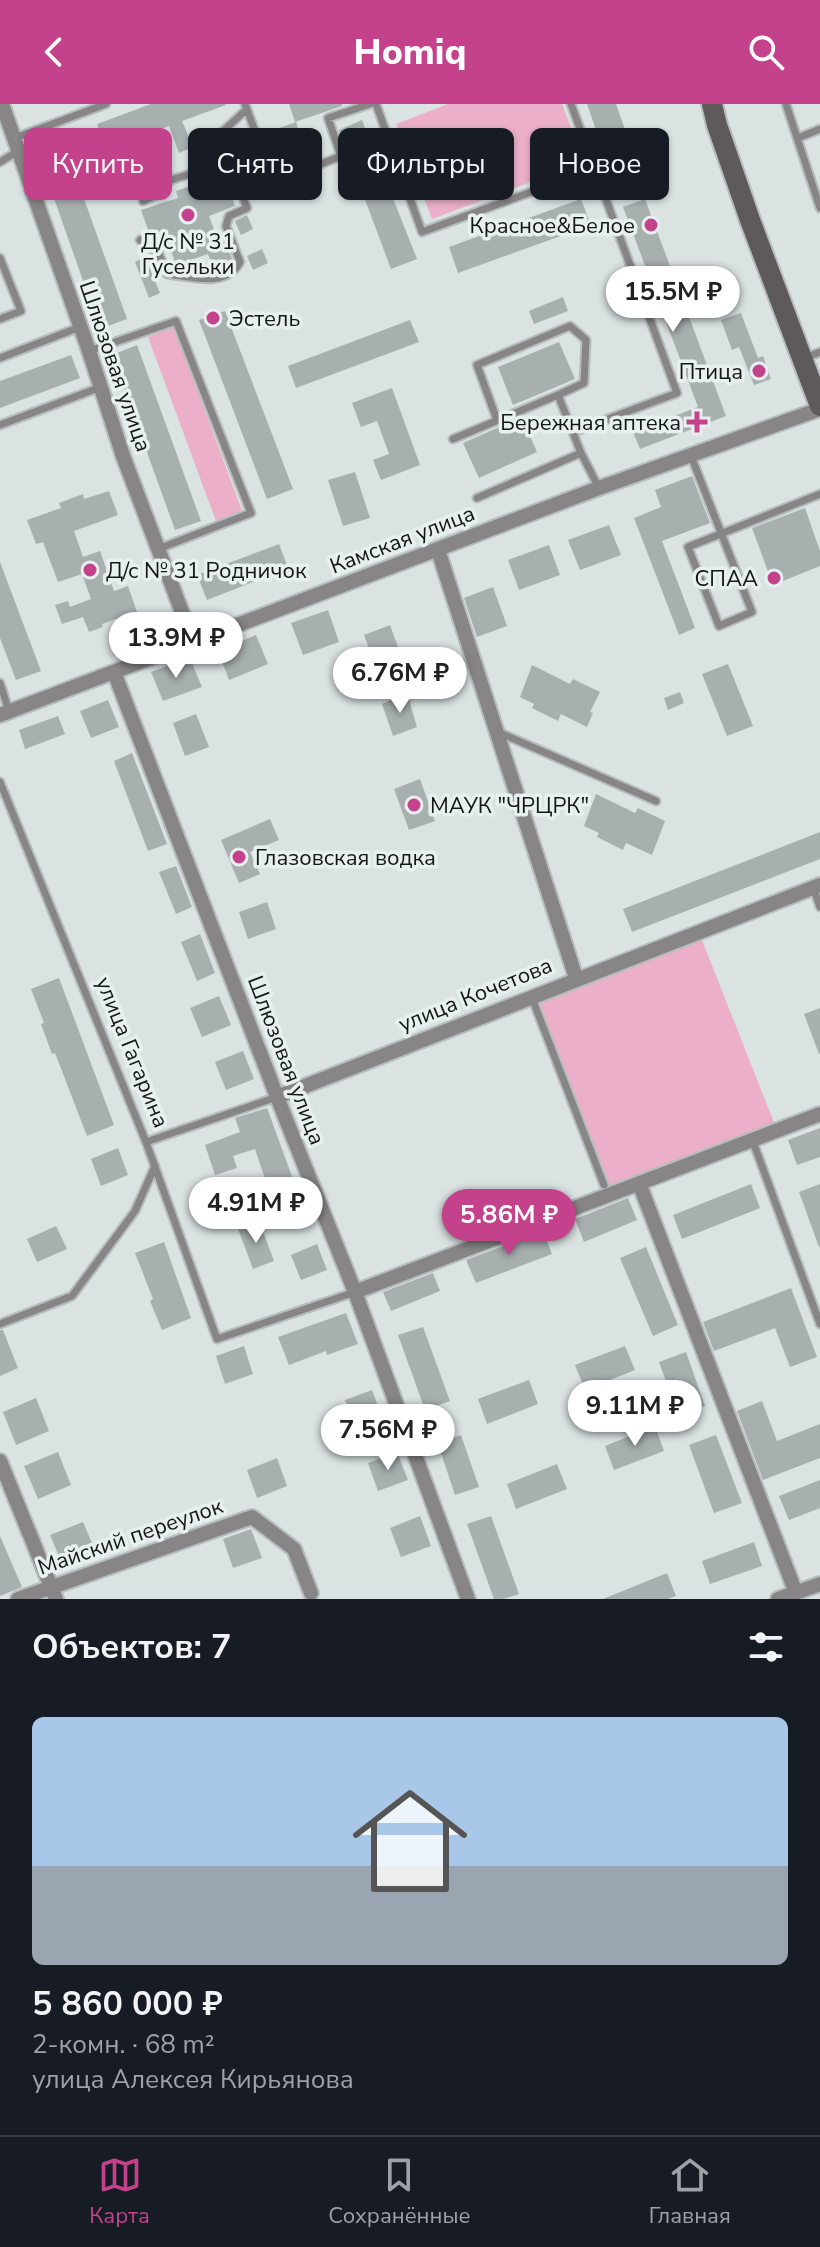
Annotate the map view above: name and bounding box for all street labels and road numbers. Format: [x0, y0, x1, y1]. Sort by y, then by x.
street label: Шлюзовая улица [72, 277, 158, 456]
street label: Камская улица [325, 498, 479, 581]
street label: улица Кочетова [394, 950, 557, 1039]
street label: Шлюзовая улица [240, 971, 332, 1149]
street label: улица Гагарина [88, 973, 176, 1132]
street label: Майский переулок [34, 1491, 227, 1583]

